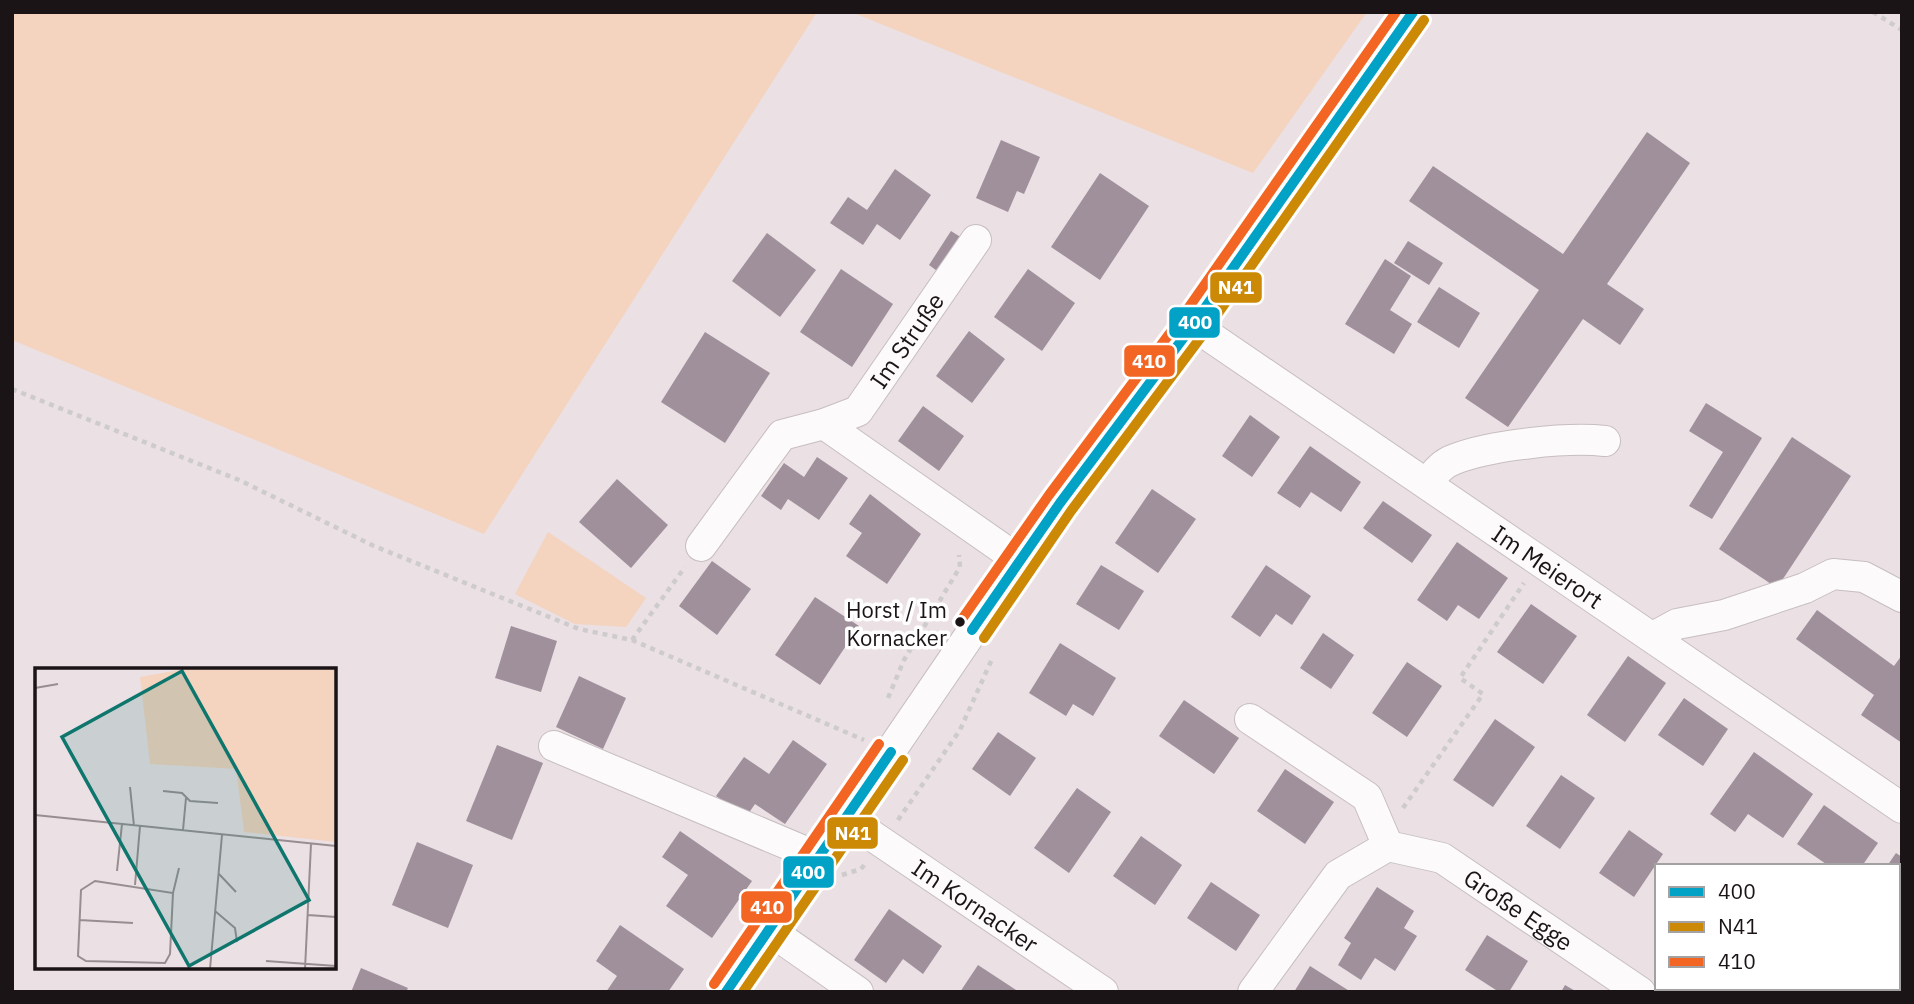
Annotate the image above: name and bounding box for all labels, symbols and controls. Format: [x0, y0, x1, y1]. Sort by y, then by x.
line badge: N41 [1209, 271, 1263, 304]
text: N41 [1218, 275, 1255, 299]
street label: Im Struße [862, 286, 951, 395]
line badge: 400 [1168, 306, 1221, 339]
text: 400 [1178, 310, 1212, 334]
line badge: 410 [1123, 344, 1176, 378]
text: 410 [1132, 349, 1166, 373]
street label: Im Meierort [1486, 517, 1609, 616]
place label: Horst / Im Kornacker [846, 595, 947, 652]
marker: Horst / Im Kornacker [953, 615, 967, 629]
inset map [35, 668, 336, 969]
line badge: N41 [826, 816, 879, 850]
text: N41 [835, 821, 872, 845]
street label: Im Kornacker [906, 851, 1045, 960]
line badge: 400 [782, 855, 835, 889]
text: 400 [791, 860, 825, 884]
street label: Große Egge [1458, 861, 1579, 958]
legend [1655, 864, 1900, 990]
text: 400 [1718, 877, 1756, 905]
line badge: 410 [740, 890, 793, 924]
text: 410 [750, 895, 784, 919]
text: N41 [1718, 912, 1758, 940]
text: 410 [1718, 947, 1756, 975]

